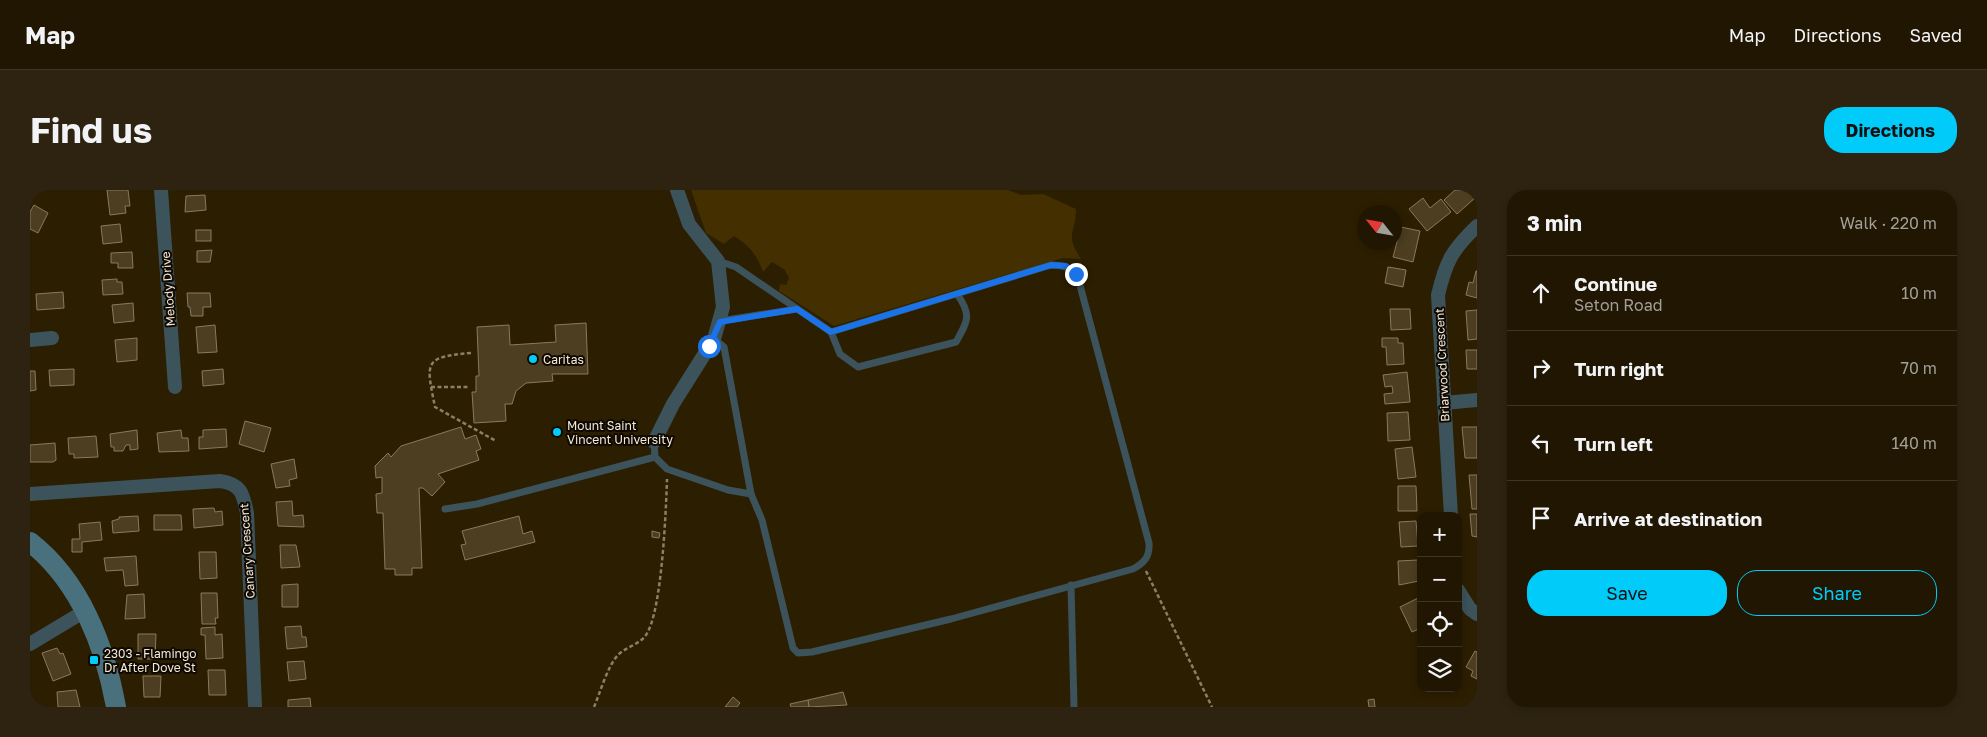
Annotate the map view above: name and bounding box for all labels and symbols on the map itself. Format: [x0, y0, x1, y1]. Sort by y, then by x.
north arrow [1357, 205, 1402, 250]
street label: Melody Drive [158, 251, 178, 327]
route end [1065, 263, 1088, 286]
street label: Briarwood Crescent [1432, 308, 1452, 422]
route start [698, 335, 721, 358]
place label: Caritas [543, 352, 584, 367]
marker: Caritas [527, 353, 539, 365]
place label: Mount Saint Vincent University [567, 418, 673, 447]
marker: Mount Saint Vincent University [551, 426, 563, 438]
street label: Canary Crescent [236, 503, 258, 599]
place label: 2303 - Flamingo Dr After Dove St [104, 646, 197, 675]
marker: 2303 - Flamingo Dr After Dove St [88, 654, 100, 666]

